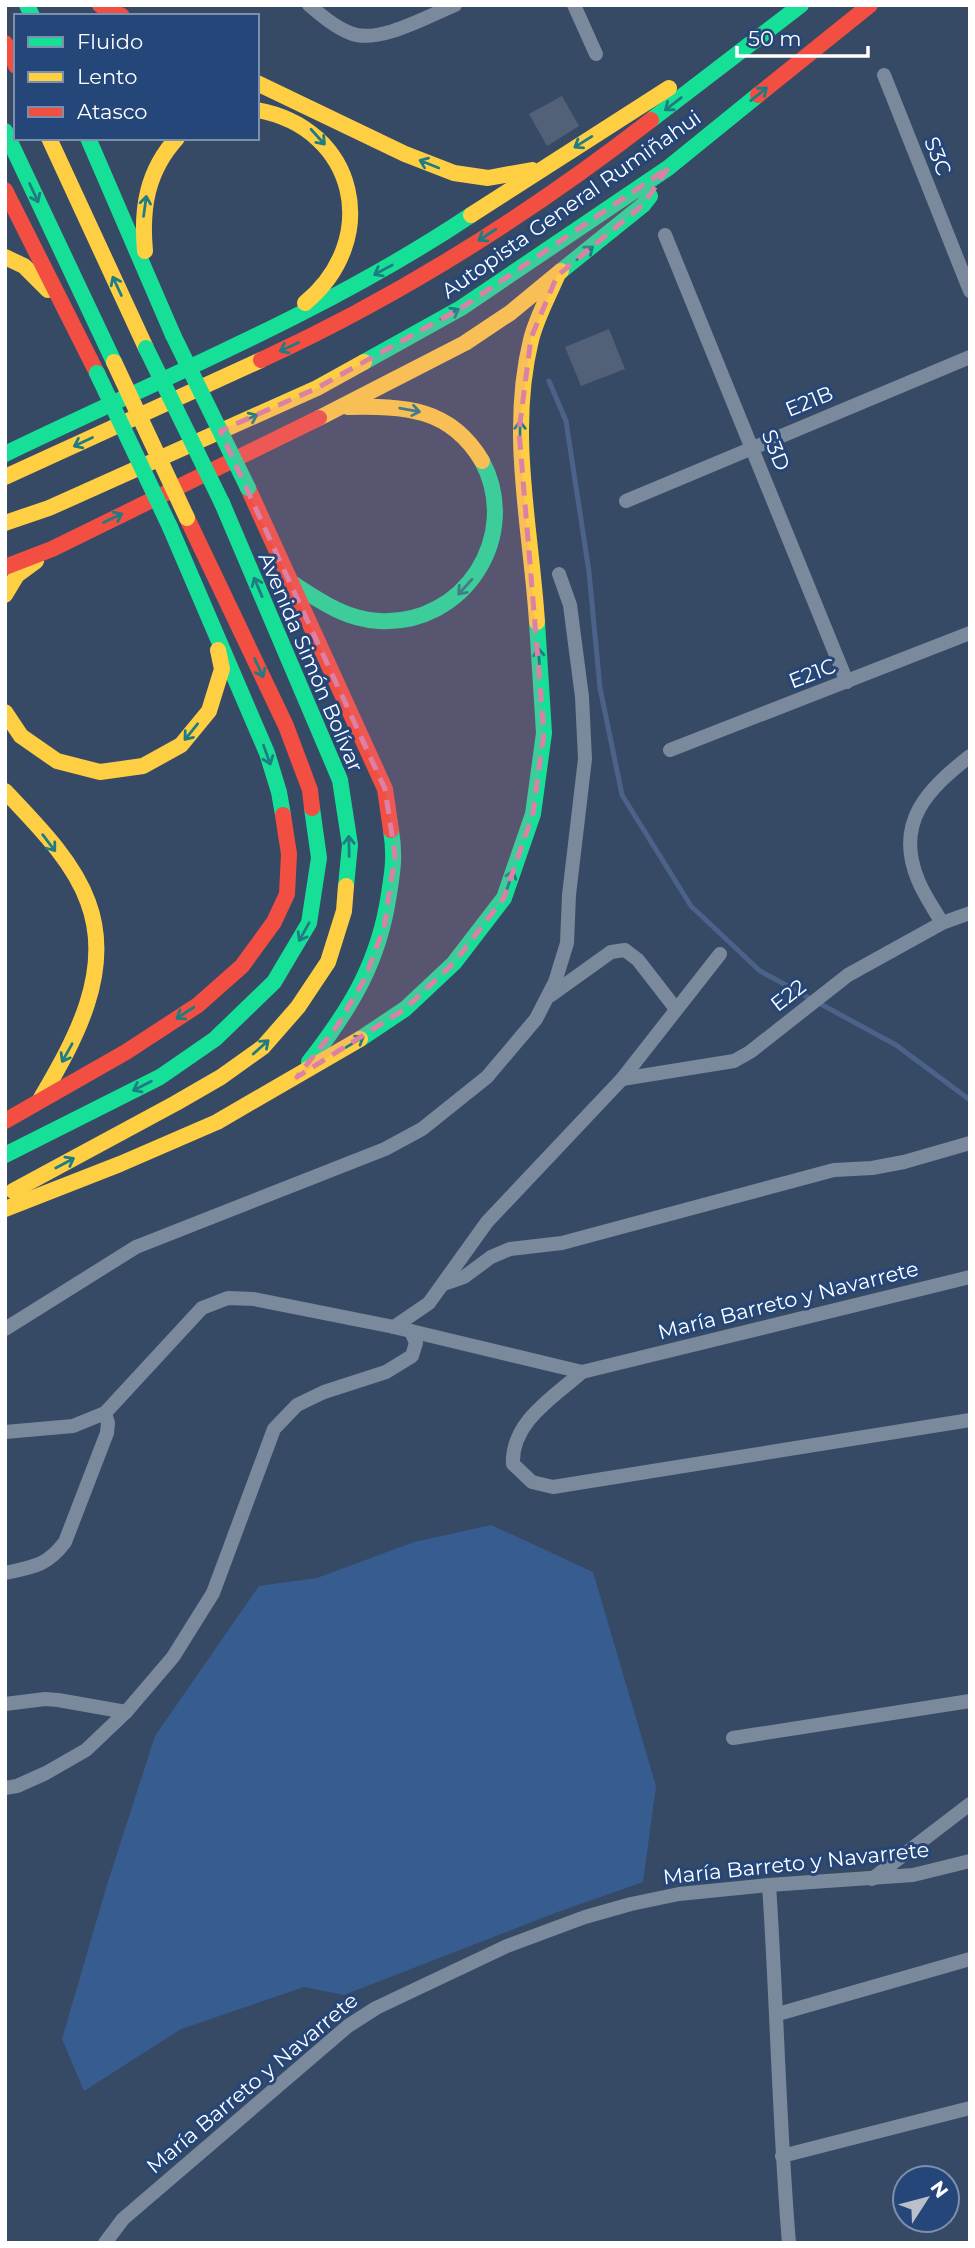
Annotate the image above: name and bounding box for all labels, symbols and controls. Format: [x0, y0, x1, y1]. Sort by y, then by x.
legend [14, 14, 259, 140]
scale bar [737, 14, 868, 58]
text: 50 m [748, 26, 802, 51]
text: Fluido [77, 29, 143, 54]
text: Lento [77, 64, 137, 89]
one-way arrow [750, 87, 768, 102]
one-way arrow [664, 97, 682, 112]
text: Atasco [77, 99, 148, 124]
street label: Autopista General Rumiñahui [436, 105, 706, 303]
one-way arrow [310, 128, 326, 146]
street label: S3C [919, 133, 957, 179]
one-way arrow [573, 136, 593, 150]
one-way arrow [419, 156, 441, 169]
one-way arrow [28, 182, 41, 203]
one-way arrow [139, 195, 152, 218]
one-way arrow [478, 228, 497, 243]
one-way arrow [576, 245, 594, 260]
one-way arrow [373, 263, 394, 277]
one-way arrow [110, 275, 123, 297]
one-way arrow [439, 307, 460, 321]
one-way arrow [279, 341, 300, 354]
street label: E21B [781, 380, 837, 422]
one-way arrow [398, 404, 421, 417]
one-way arrow [237, 412, 258, 425]
one-way arrow [513, 420, 527, 443]
street label: S3D [757, 426, 795, 474]
one-way arrow [72, 436, 94, 449]
one-way arrow [102, 511, 123, 525]
street label: Avenida Simón Bolívar [253, 548, 369, 776]
one-way arrow [251, 577, 264, 598]
one-way arrow [457, 578, 473, 596]
one-way arrow [532, 647, 545, 670]
street label: E21C [785, 653, 839, 693]
one-way arrow [253, 658, 266, 679]
one-way arrow [184, 723, 199, 741]
one-way arrow [262, 743, 274, 765]
one-way arrow [41, 834, 56, 853]
one-way arrow [342, 835, 356, 858]
one-way arrow [505, 870, 517, 892]
one-way arrow [296, 921, 310, 941]
street label: E22 [765, 973, 811, 1016]
one-way arrow [176, 1006, 195, 1021]
one-way arrow [345, 1035, 365, 1049]
one-way arrow [251, 1039, 269, 1055]
one-way arrow [60, 1042, 74, 1063]
one-way arrow [132, 1080, 153, 1093]
one-way arrow [55, 1156, 75, 1170]
street label: María Barreto y Navarrete [655, 1255, 921, 1345]
street label: María Barreto y Navarrete [662, 1837, 930, 1889]
street label: María Barreto y Navarrete [141, 1987, 363, 2179]
north arrow [891, 2164, 961, 2234]
text: N [926, 2176, 953, 2202]

